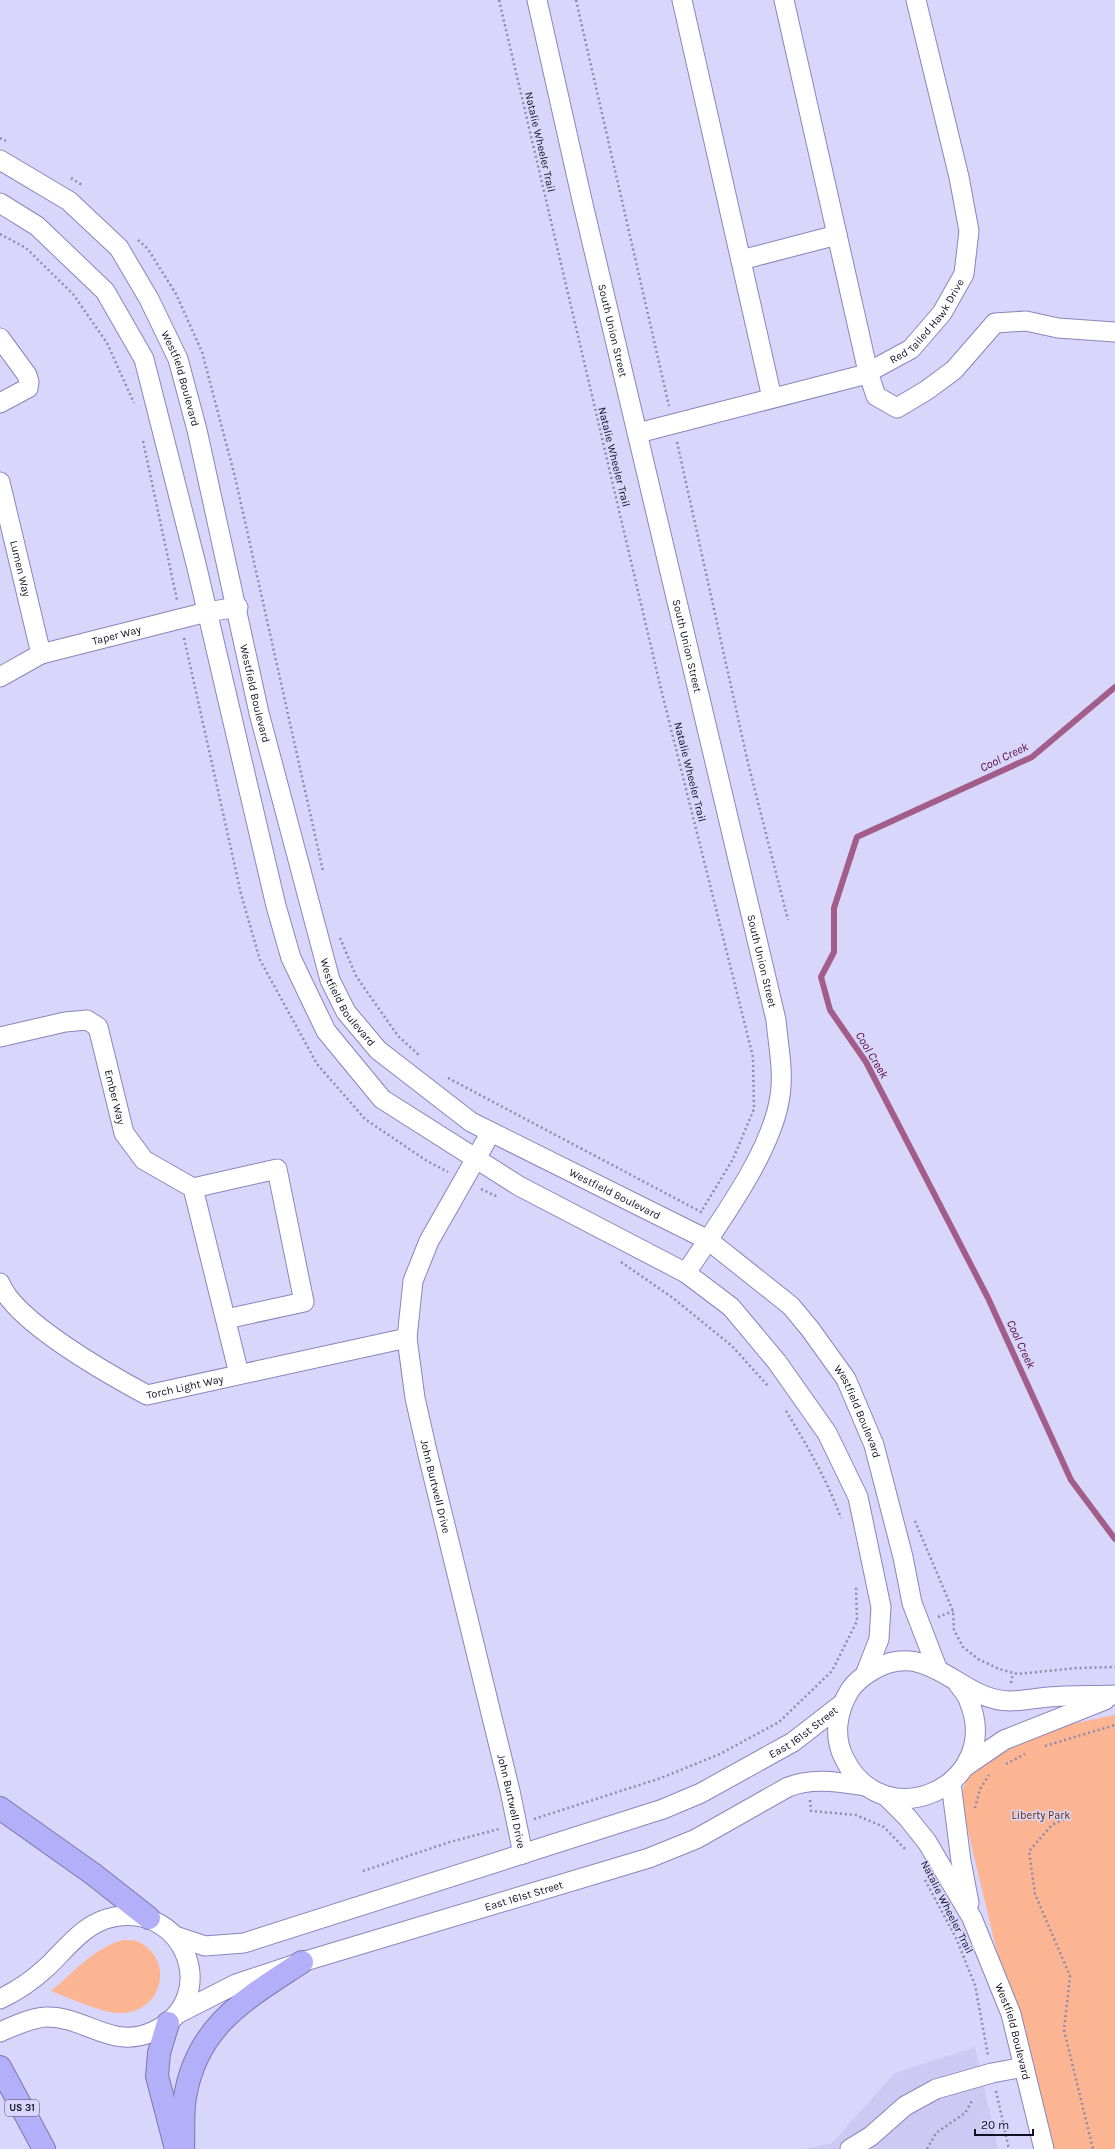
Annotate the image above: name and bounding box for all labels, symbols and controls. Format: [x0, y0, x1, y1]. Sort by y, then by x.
street label: Natalie Wheeler Trail [522, 91, 558, 193]
street label: Red Tailed Hawk Drive [887, 276, 967, 366]
street label: South Union Street [596, 282, 630, 378]
street label: Westfield Boulevard [159, 328, 202, 428]
street label: Natalie Wheeler Trail [595, 406, 633, 508]
street label: Lumen Way [8, 539, 34, 598]
street label: South Union Street [670, 598, 705, 694]
street label: Taper Way [91, 622, 142, 647]
street label: Westfield Boulevard [238, 643, 273, 744]
street label: Natalie Wheeler Trail [671, 721, 709, 823]
water label: Cool Creek [978, 739, 1031, 775]
street label: South Union Street [745, 913, 779, 1009]
street label: Westfield Boulevard [318, 957, 378, 1049]
water label: Cool Creek [853, 1029, 892, 1082]
street label: Ember Way [102, 1068, 128, 1126]
street label: Westfield Boulevard [567, 1165, 663, 1222]
water label: Cool Creek [1004, 1317, 1039, 1371]
street label: Westfield Boulevard [832, 1362, 884, 1459]
street label: Torch Light Way [145, 1372, 225, 1401]
street label: John Burtwell Drive [418, 1438, 453, 1535]
street label: East 161st Street [767, 1703, 840, 1761]
street label: John Burtwell Drive [495, 1753, 528, 1850]
park label: Liberty Park [1012, 1809, 1070, 1822]
street label: Natalie Wheeler Trail [918, 1858, 976, 1956]
street label: East 161st Street [483, 1878, 564, 1913]
street label: Westfield Boulevard [993, 1981, 1033, 2081]
road number: US 31 [5, 2100, 39, 2116]
scale bar [975, 2111, 1033, 2137]
text: 20 m [981, 2118, 1009, 2132]

